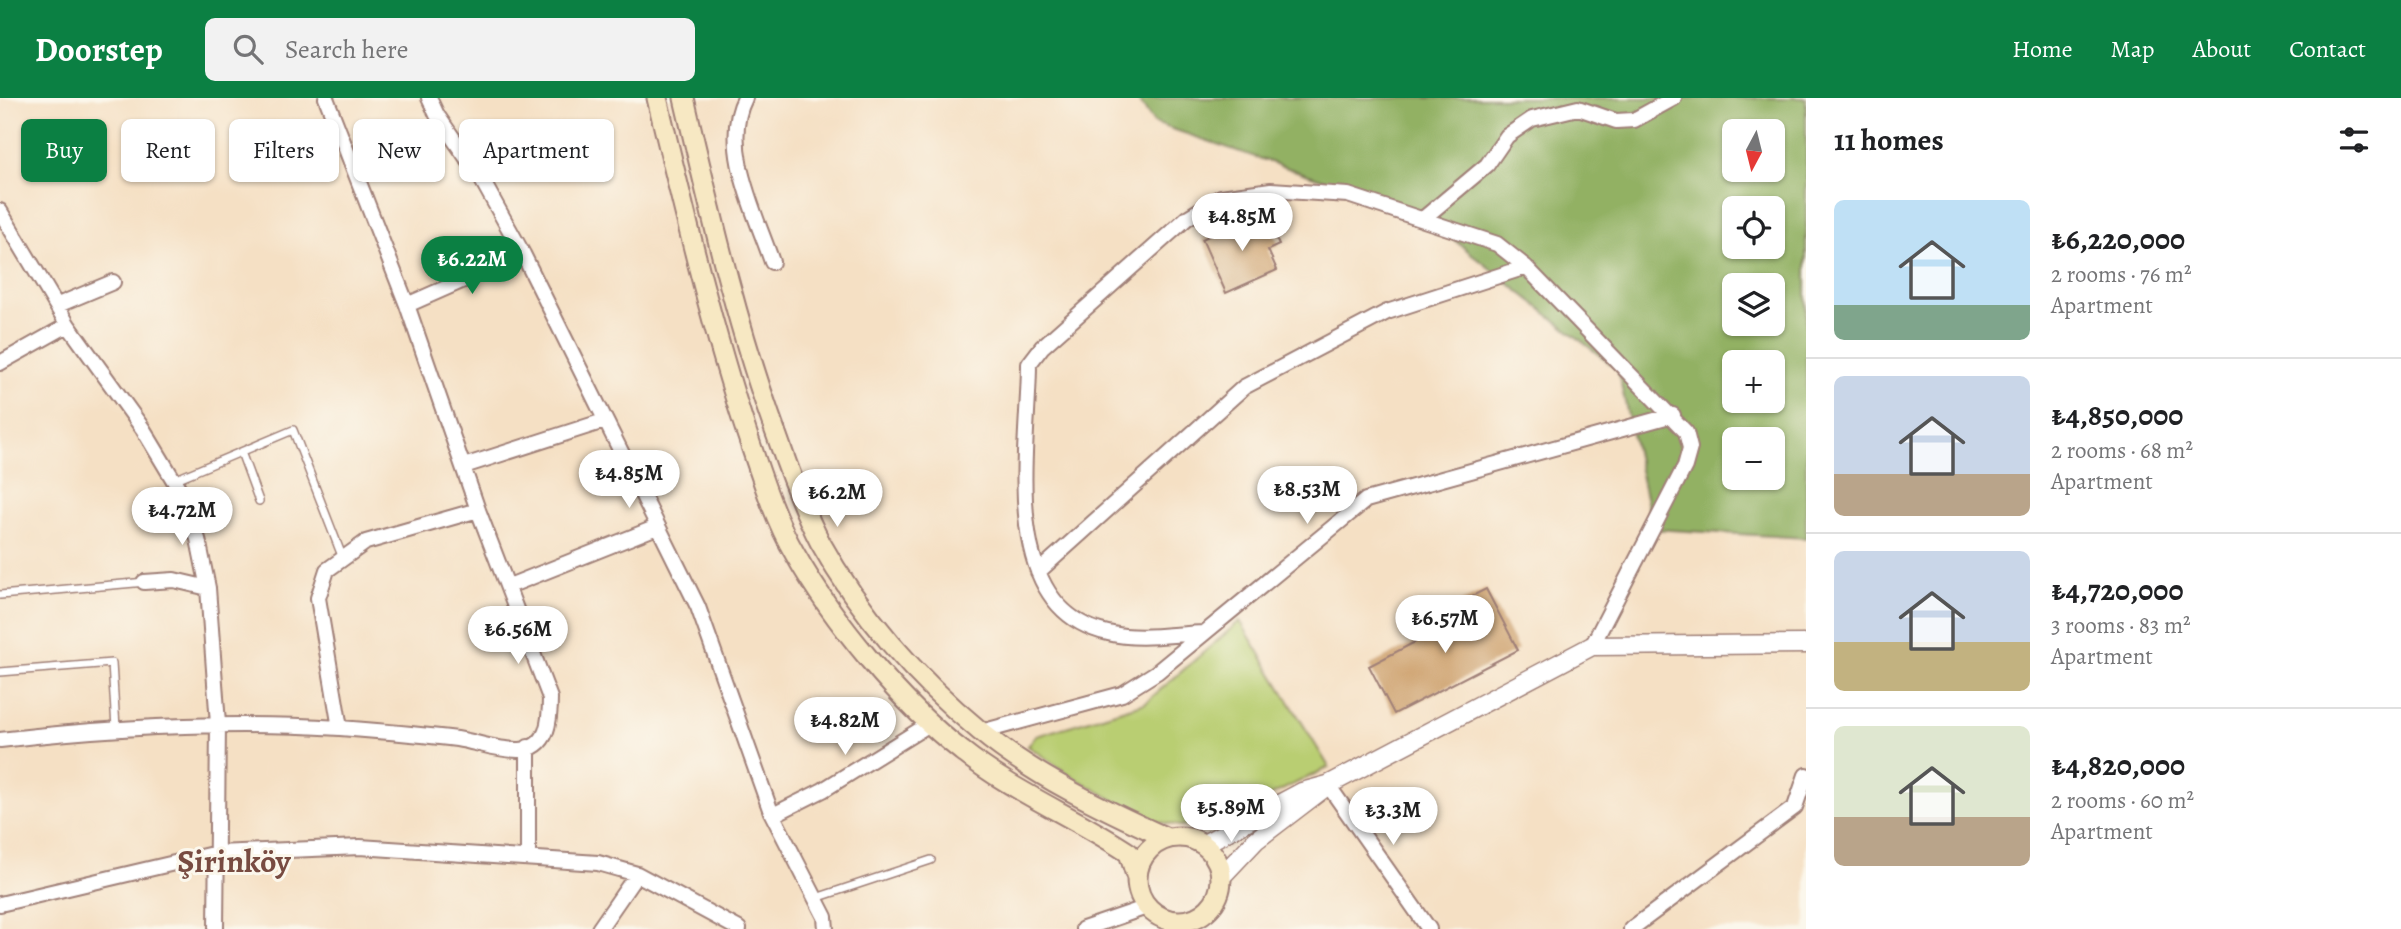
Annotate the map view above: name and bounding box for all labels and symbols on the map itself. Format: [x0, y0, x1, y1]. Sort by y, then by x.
north arrow [1722, 119, 1785, 182]
pin: ₺4.85M [1185, 194, 1299, 253]
pin: ₺6.22M [415, 236, 529, 296]
pin: ₺4.85M [572, 450, 686, 510]
pin: ₺8.53M [1250, 466, 1364, 526]
pin: ₺6.2M [788, 470, 886, 529]
pin: ₺4.72M [125, 488, 239, 547]
pin: ₺6.57M [1388, 596, 1502, 655]
pin: ₺6.56M [461, 606, 575, 666]
pin: ₺4.82M [788, 698, 902, 757]
pin: ₺5.89M [1174, 784, 1288, 844]
pin: ₺3.3M [1344, 788, 1442, 847]
district label: Şirinköy [177, 839, 292, 883]

